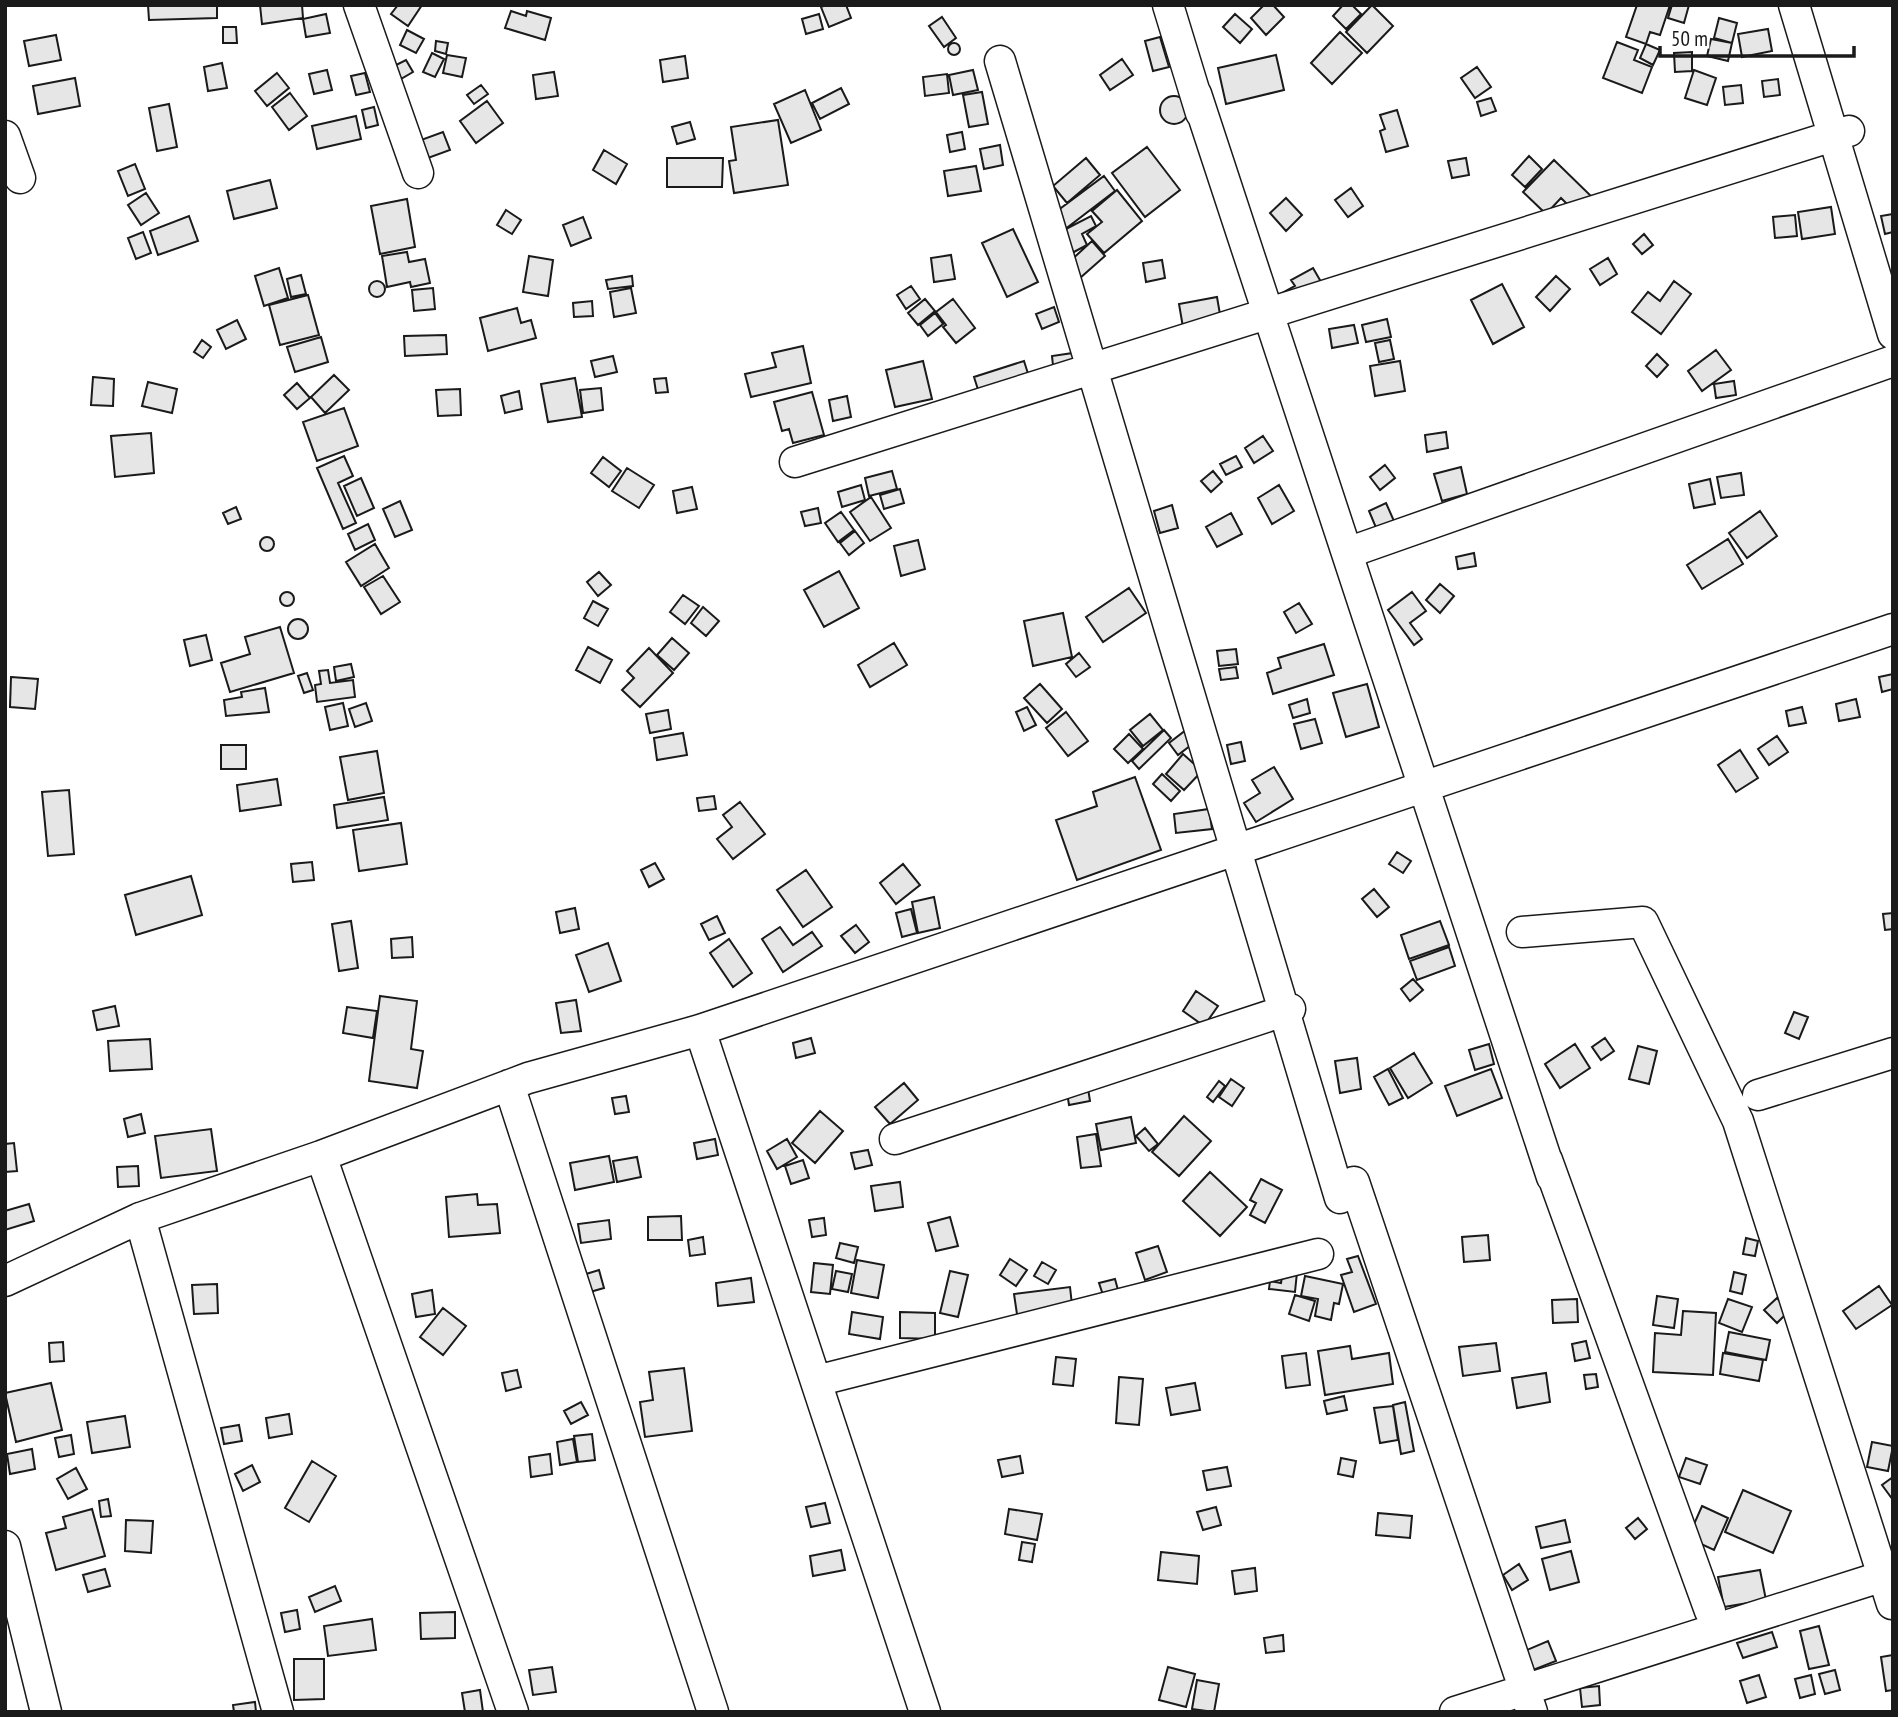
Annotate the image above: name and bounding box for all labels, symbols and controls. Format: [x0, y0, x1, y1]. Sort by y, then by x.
scale bar [1660, 14, 1854, 58]
text: 50 m [1671, 25, 1708, 52]

